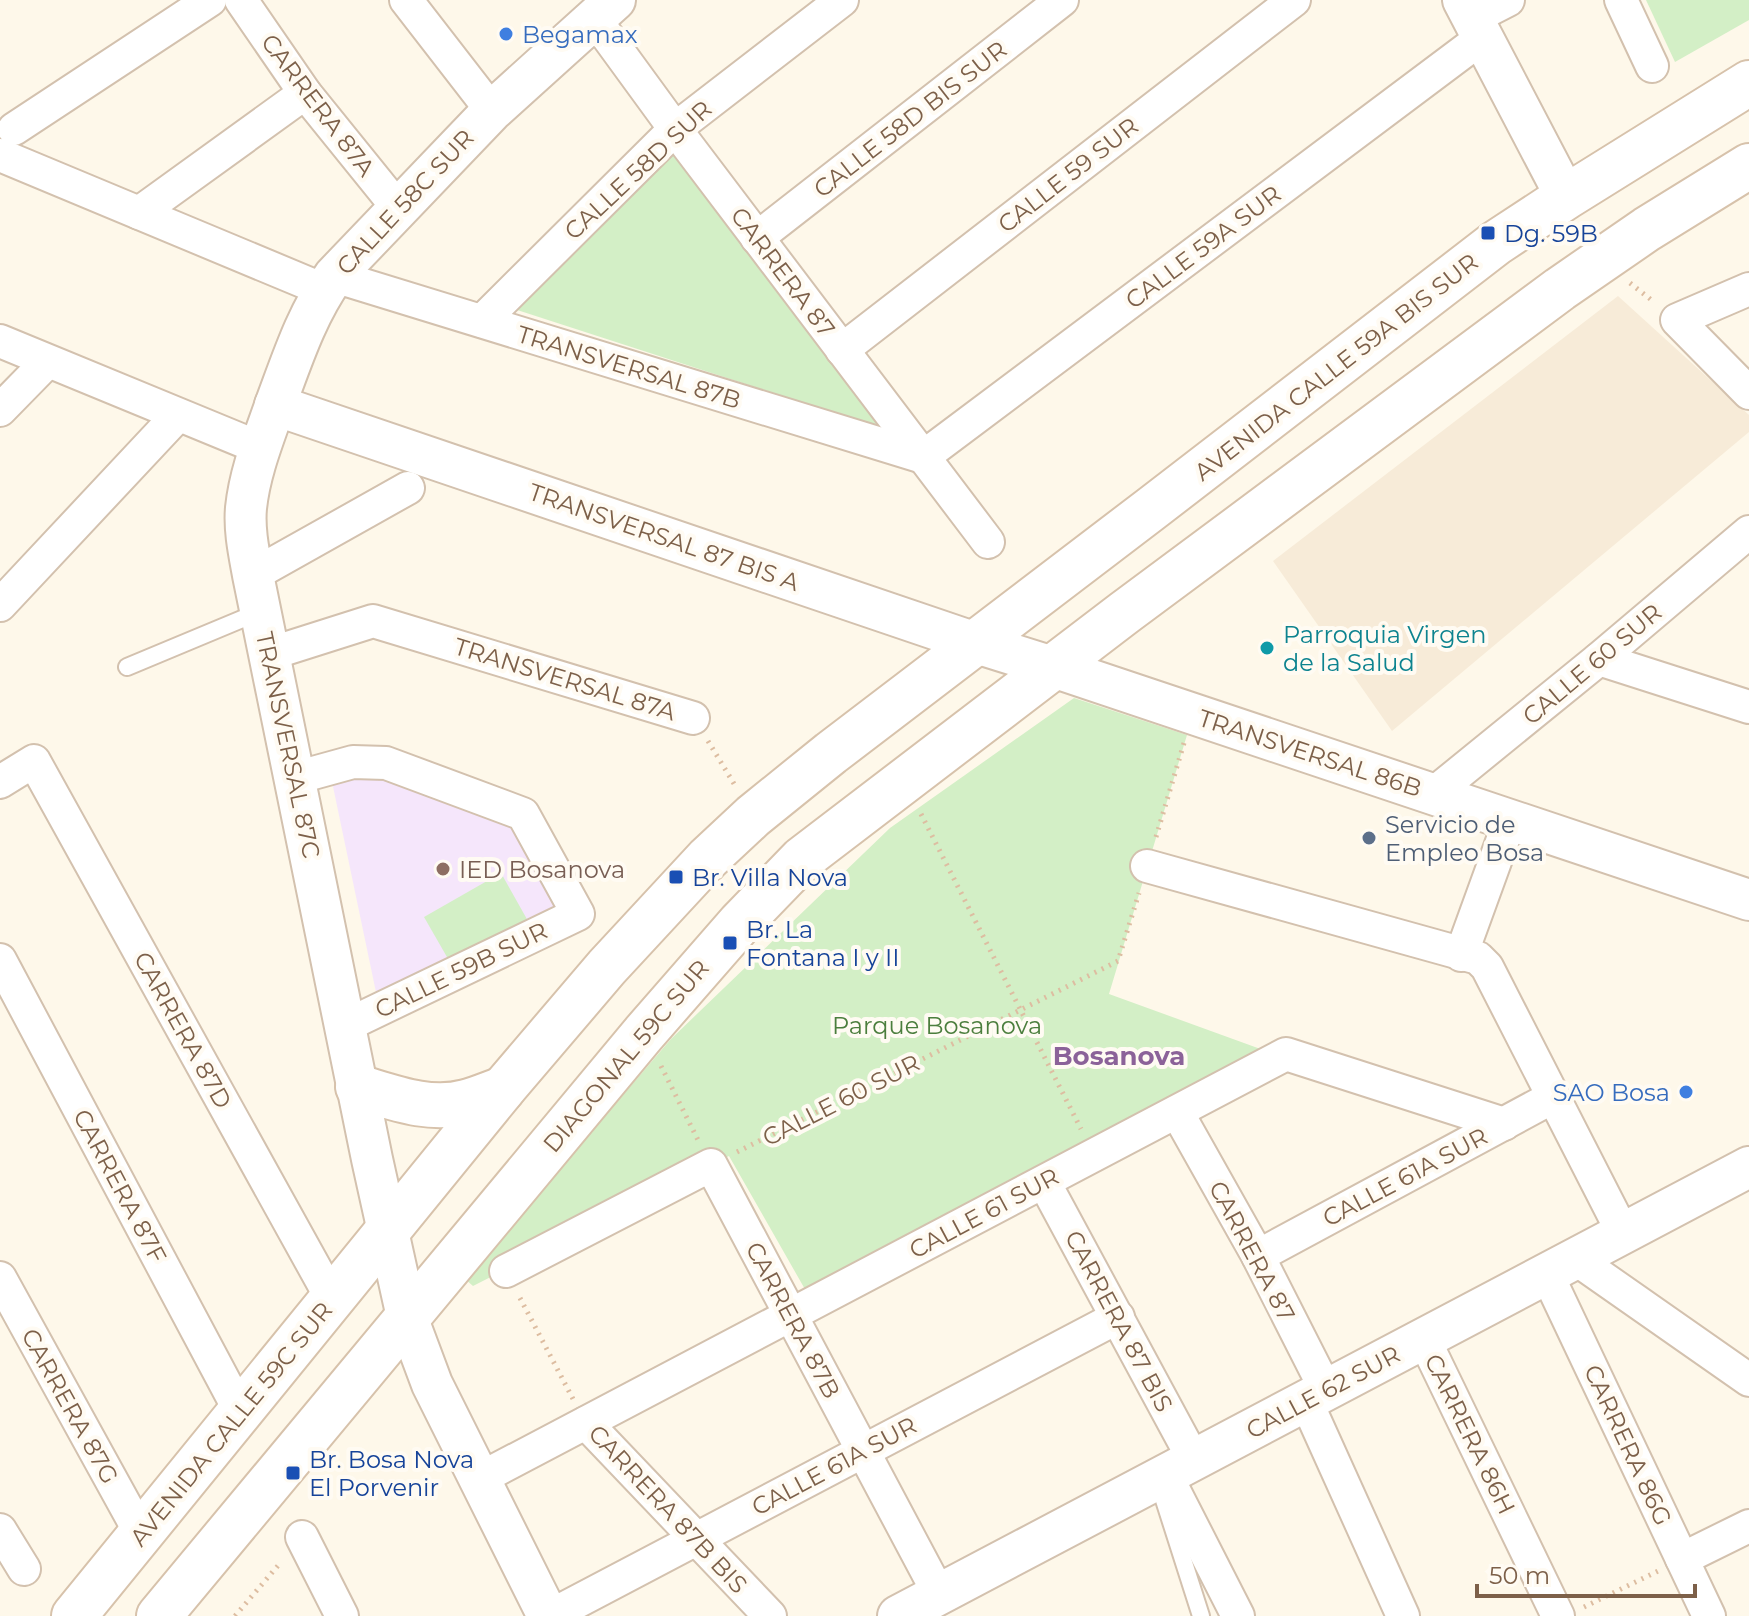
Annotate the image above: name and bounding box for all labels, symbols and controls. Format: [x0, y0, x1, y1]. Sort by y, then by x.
place label: Begamax [522, 20, 638, 49]
marker: Begamax [497, 25, 515, 43]
street label: CARRERA 87A [255, 28, 381, 182]
street label: CALLE 58D BIS SUR [808, 35, 1012, 203]
street label: CALLE 58D SUR [558, 94, 718, 246]
street label: CALLE 59 SUR [992, 111, 1144, 239]
street label: CALLE 58C SUR [330, 123, 480, 281]
street label: CALLE 59A SUR [1120, 179, 1286, 315]
street label: CARRERA 87 [725, 201, 841, 343]
place label: Dg. 59B [1504, 219, 1598, 248]
marker: Dg. 59B [1479, 224, 1497, 242]
street label: AVENIDA CALLE 59A BIS SUR [1188, 247, 1484, 487]
street label: TRANSVERSAL 87B [514, 319, 744, 415]
street label: TRANSVERSAL 87 BIS A [525, 477, 804, 597]
street label: CALLE 60 SUR [1517, 598, 1667, 730]
place label: Parroquia Virgen de la Salud [1283, 620, 1486, 677]
street label: TRANSVERSAL 87C [250, 629, 326, 861]
street label: TRANSVERSAL 87A [451, 632, 680, 727]
marker: Parroquia Virgen de la Salud [1258, 639, 1276, 657]
street label: TRANSVERSAL 86B [1195, 703, 1425, 803]
place label: Servicio de Empleo Bosa [1385, 810, 1544, 867]
marker: Servicio de Empleo Bosa [1360, 829, 1378, 847]
place label: IED Bosanova [459, 855, 625, 884]
marker: IED Bosanova [434, 860, 452, 878]
place label: Br. Villa Nova [692, 863, 848, 892]
marker: Br. Villa Nova [667, 868, 685, 886]
place label: Br. La Fontana I y II [746, 915, 899, 972]
street label: CALLE 59B SUR [370, 916, 552, 1024]
marker: Br. La Fontana I y II [721, 934, 739, 952]
street label: CARRERA 87D [128, 947, 238, 1113]
street label: DIAGONAL 59C SUR [537, 954, 715, 1158]
park label: Parque Bosanova [832, 1011, 1042, 1040]
district label: Bosanova [1053, 1040, 1185, 1072]
street label: CALLE 60 SUR [758, 1048, 924, 1152]
place label: SAO Bosa [1553, 1078, 1670, 1107]
marker: SAO Bosa [1677, 1083, 1695, 1101]
street label: CARRERA 87F [67, 1104, 173, 1268]
street label: CALLE 61A SUR [1318, 1121, 1492, 1233]
street label: CALLE 61 SUR [904, 1161, 1064, 1265]
street label: CARRERA 87 [1203, 1176, 1301, 1326]
street label: CARRERA 87 BIS [1059, 1225, 1179, 1417]
street label: CARRERA 87B [740, 1237, 846, 1403]
street label: AVENIDA CALLE 59C SUR [124, 1296, 338, 1552]
street label: CARRERA 87G [15, 1323, 125, 1489]
street label: CALLE 62 SUR [1241, 1339, 1405, 1445]
street label: CARRERA 86H [1419, 1349, 1521, 1519]
street label: CARRERA 86G [1578, 1360, 1678, 1530]
street label: CALLE 61A SUR [747, 1410, 921, 1522]
street label: CARRERA 87B BIS [583, 1419, 753, 1599]
place label: Br. Bosa Nova El Porvenir [309, 1445, 474, 1502]
marker: Br. Bosa Nova El Porvenir [284, 1464, 302, 1482]
scale bar [1477, 1548, 1695, 1598]
text: 50 m [1489, 1561, 1550, 1590]

